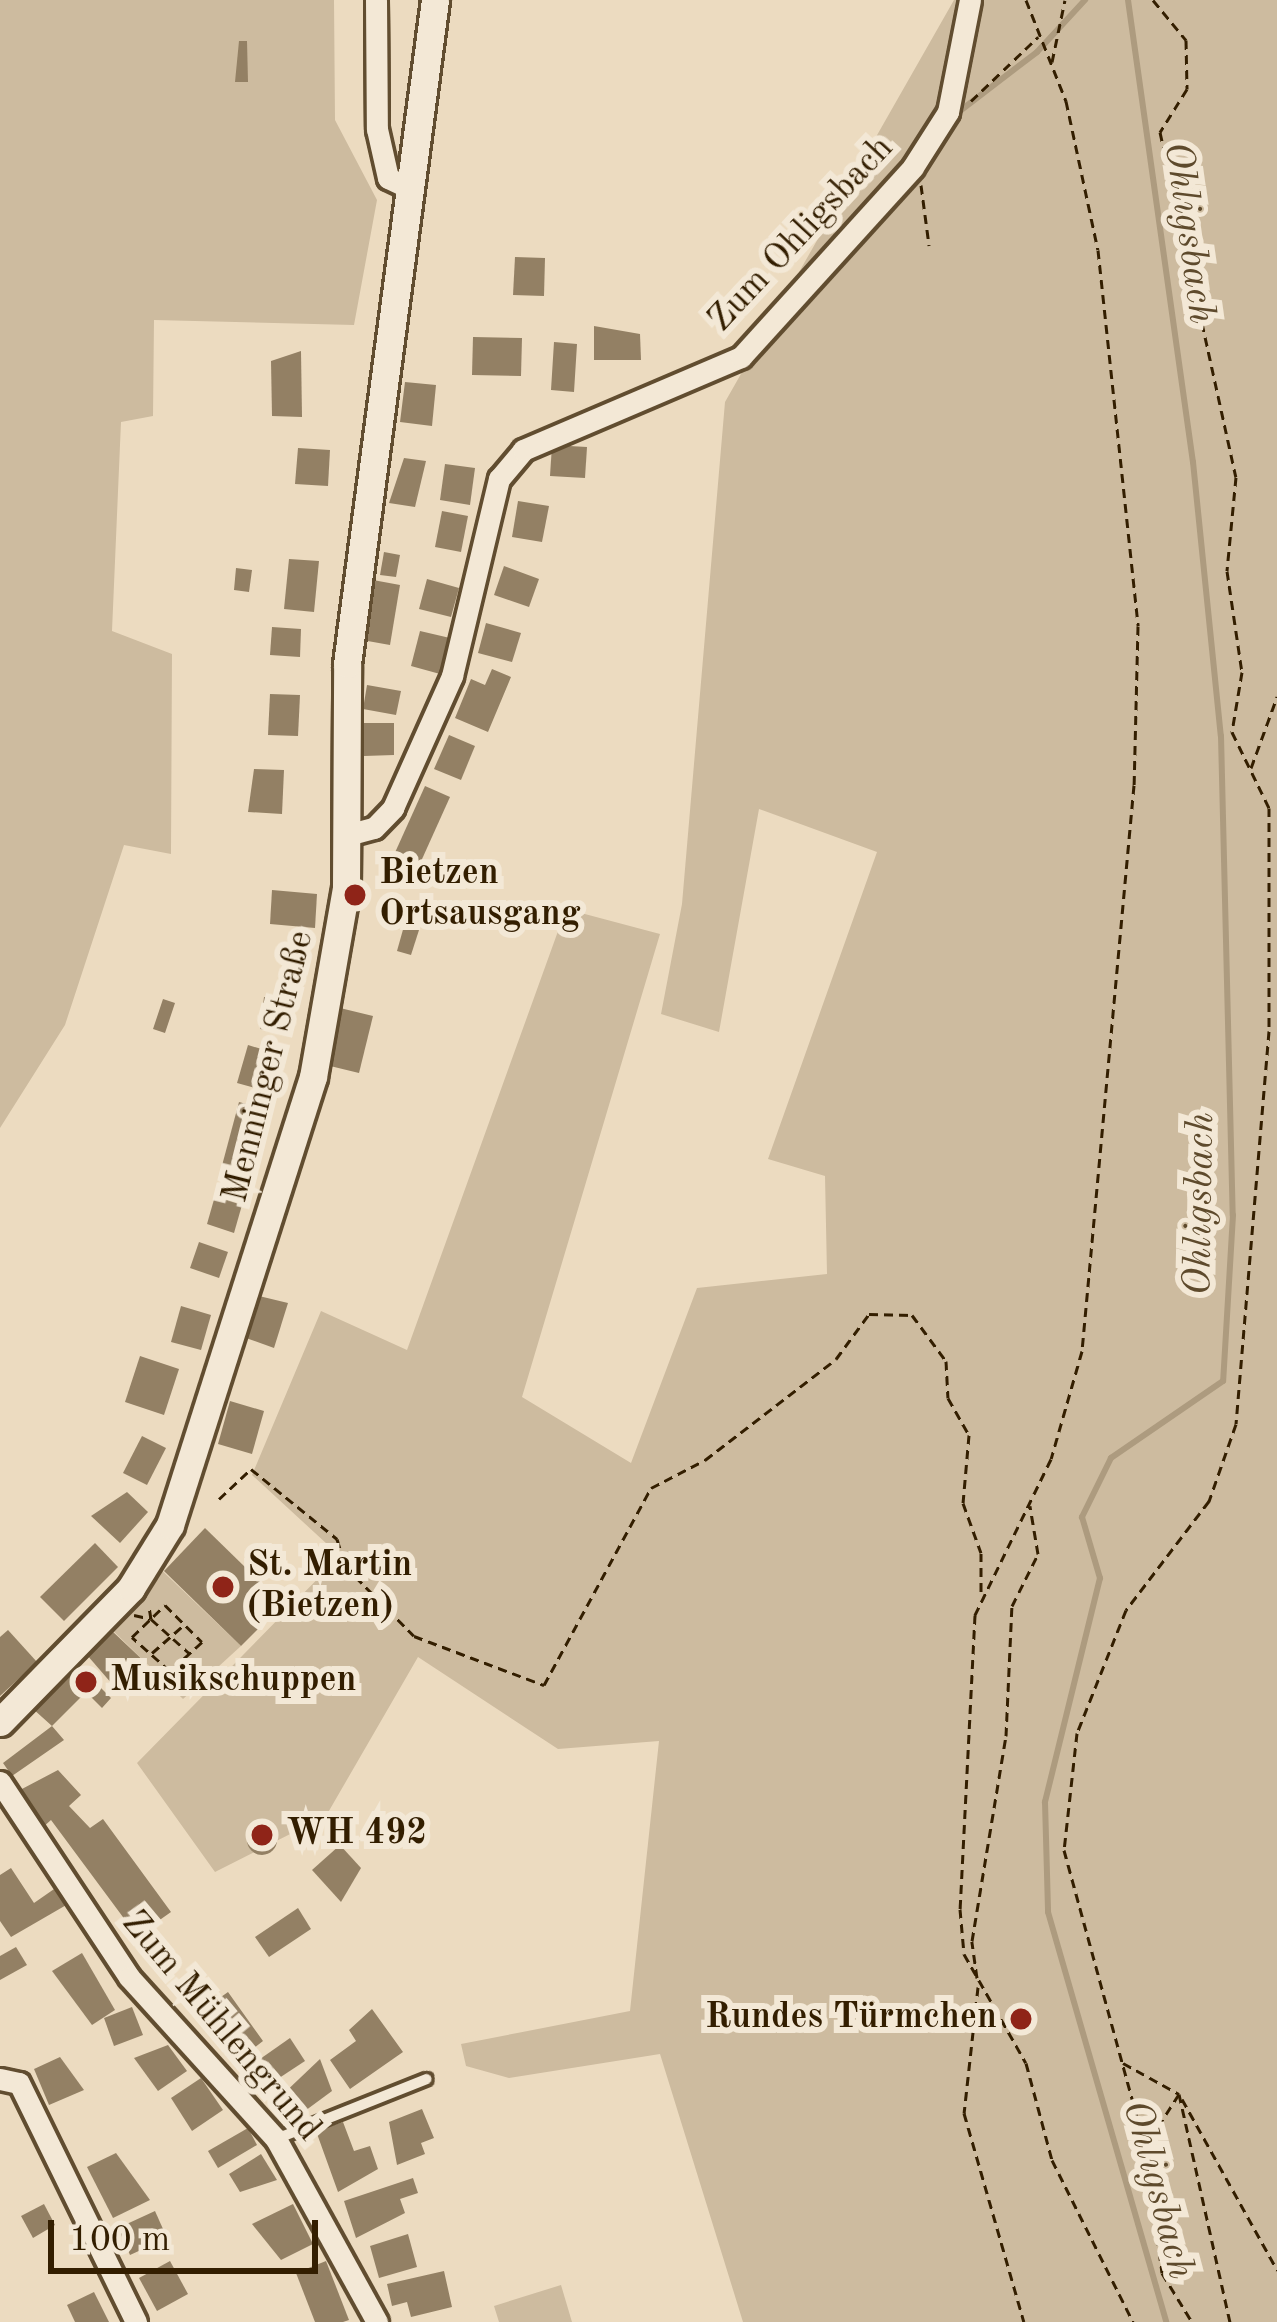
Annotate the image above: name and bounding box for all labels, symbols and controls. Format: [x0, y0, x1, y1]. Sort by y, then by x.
street label: Zum Ohligsbach [700, 128, 904, 342]
water label: Ohligsbach [1152, 139, 1224, 327]
place label: Bietzen Ortsausgang [379, 852, 581, 937]
marker: Bietzen Ortsausgang [342, 882, 368, 908]
street label: Menninger Straße [215, 927, 325, 1207]
water label: Ohligsbach [1176, 1112, 1226, 1296]
place label: St. Martin (Bietzen) [247, 1544, 412, 1629]
marker: St. Martin (Bietzen) [210, 1574, 236, 1600]
place label: Musikschuppen [110, 1660, 357, 1704]
marker: Musikschuppen [73, 1669, 99, 1695]
place label: WH 492 [286, 1813, 427, 1857]
marker: WH 492 [249, 1822, 275, 1848]
street label: Zum Mühlengrund [111, 1903, 329, 2151]
place label: Rundes Türmchen [705, 1997, 997, 2041]
marker: Rundes Türmchen [1008, 2006, 1034, 2032]
water label: Ohligsbach [1111, 2095, 1203, 2285]
scale bar [54, 2196, 324, 2270]
text: 100 m [69, 2223, 170, 2259]

